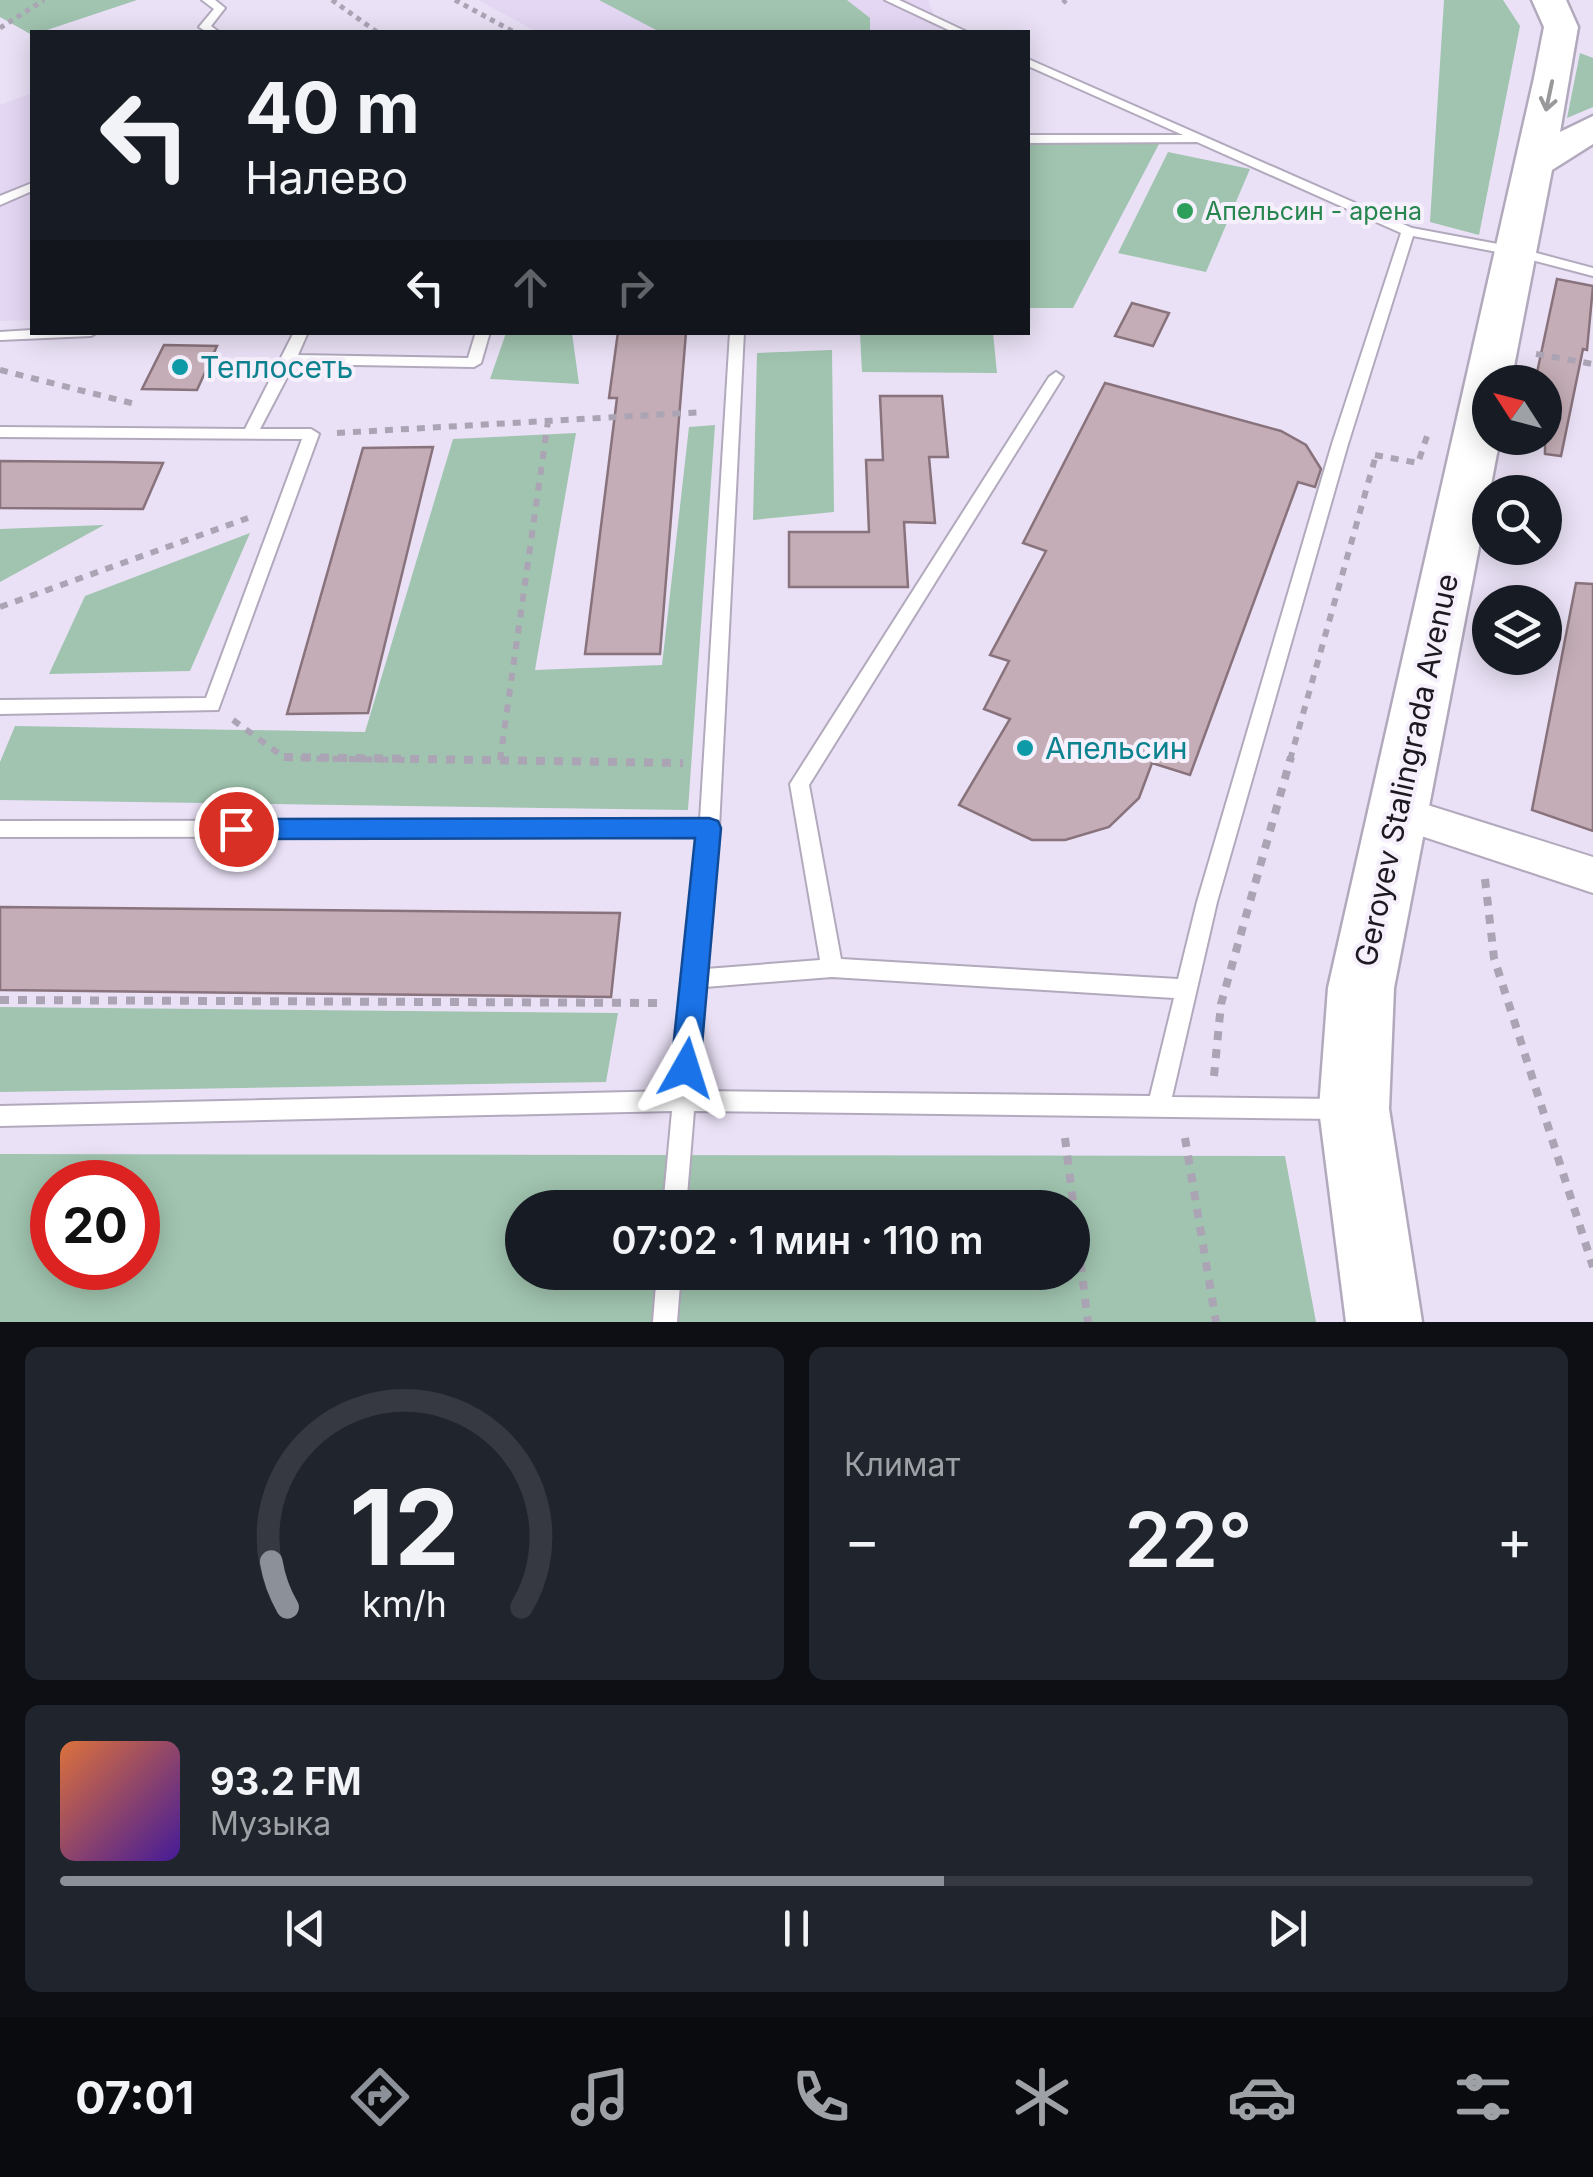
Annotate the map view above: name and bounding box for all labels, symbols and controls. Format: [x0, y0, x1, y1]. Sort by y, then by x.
text: 40 m [245, 65, 420, 150]
icon: left [80, 70, 210, 200]
one-way arrow [1538, 79, 1557, 111]
text: Налево [245, 150, 408, 205]
place label: Апельсин - арена [1205, 196, 1422, 226]
marker: Апельсин - арена [1174, 200, 1196, 222]
icon: left [398, 260, 453, 315]
icon: ahead [503, 260, 558, 315]
icon: right [608, 260, 663, 315]
place label: Теплосеть [200, 349, 353, 385]
marker: Теплосеть [169, 356, 191, 378]
north arrow [1472, 365, 1562, 455]
map controls [1472, 365, 1562, 675]
button: search [1472, 475, 1562, 565]
street label: Geroyev Stalingrada Avenue [1347, 570, 1465, 970]
button: layers [1472, 585, 1562, 675]
place label: Апельсин [1045, 730, 1187, 766]
marker: Апельсин [1014, 737, 1036, 759]
pin [194, 787, 279, 872]
icon: arrive [209, 802, 264, 857]
position arrow [634, 1016, 738, 1120]
speed limit sign: 20 [30, 1160, 160, 1290]
text: 07:02 · 1 мин · 110 m [612, 1217, 983, 1263]
text: Климат [844, 1445, 960, 1484]
text: 12 [349, 1464, 460, 1590]
text: 22° [1125, 1494, 1252, 1585]
text: − [844, 1507, 880, 1573]
text: + [1497, 1507, 1533, 1573]
text: km/h [362, 1582, 447, 1626]
text: 93.2 FM [210, 1758, 362, 1804]
text: Музыка [210, 1804, 331, 1843]
icon: previous [278, 1901, 333, 1956]
icon: pause [769, 1901, 824, 1956]
icon: next [1260, 1901, 1315, 1956]
icon: directions [345, 2062, 415, 2132]
icon: music [565, 2062, 635, 2132]
icon: phone [786, 2062, 856, 2132]
icon: climate [1007, 2062, 1077, 2132]
icon: car [1227, 2062, 1297, 2132]
icon: filters [1448, 2062, 1518, 2132]
text: 07:01 [75, 2070, 194, 2125]

